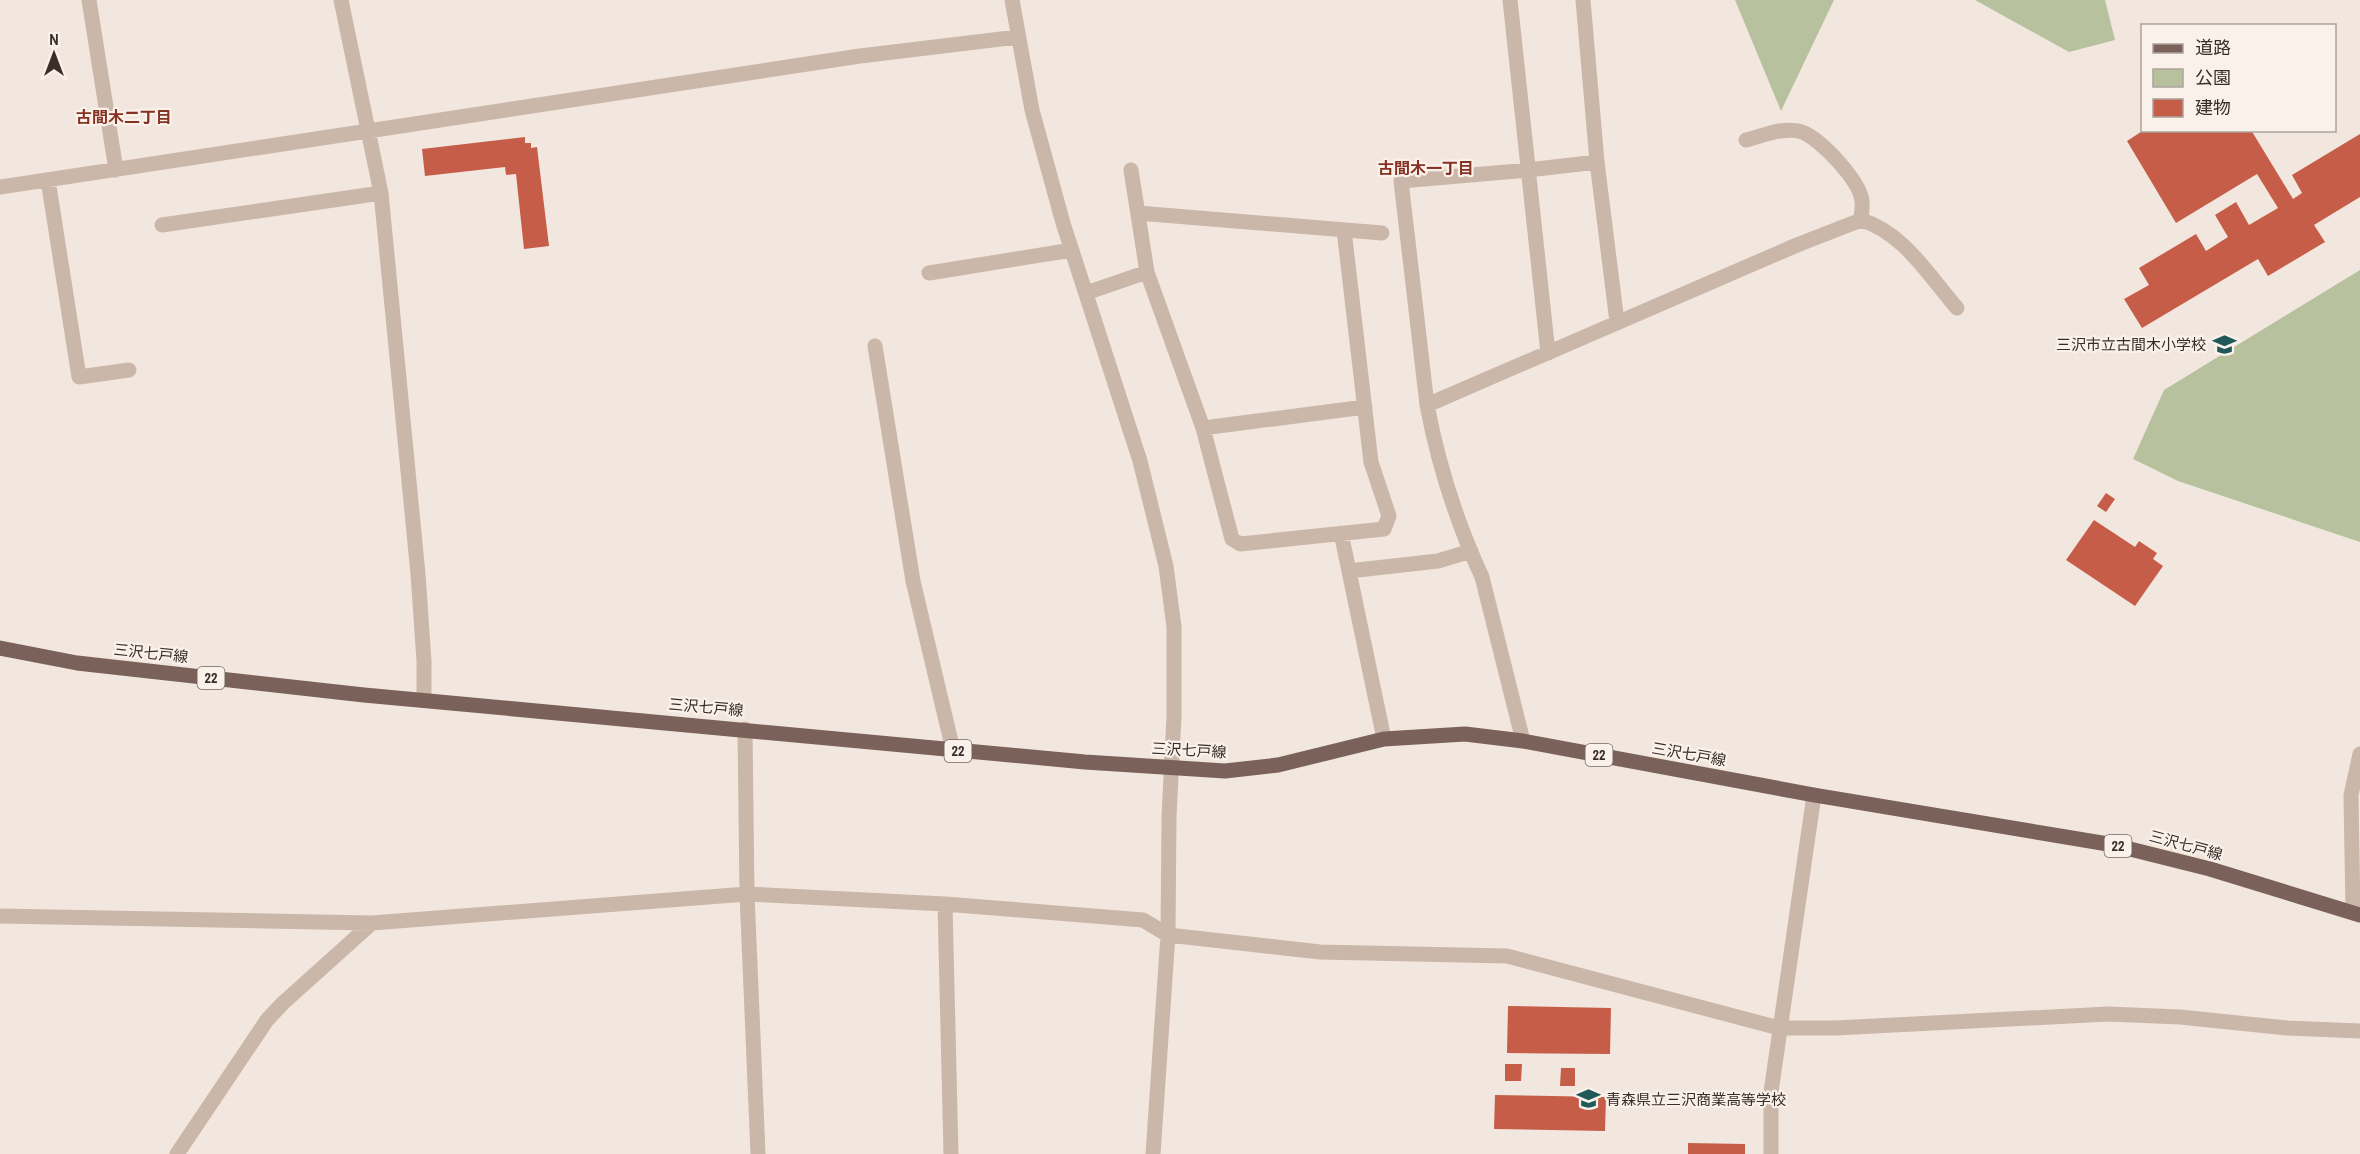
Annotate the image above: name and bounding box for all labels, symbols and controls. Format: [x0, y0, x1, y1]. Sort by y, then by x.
north arrow [24, 24, 84, 84]
legend [2141, 24, 2336, 132]
text: N [49, 28, 59, 50]
text: 道路 [2195, 35, 2231, 60]
text: 公園 [2195, 65, 2231, 90]
text: 建物 [2195, 95, 2231, 120]
district label: 古間木二丁目 [76, 106, 172, 128]
district label: 古間木一丁目 [1378, 157, 1474, 179]
school or university icon: 三沢市立古間木小学校 [2211, 331, 2237, 357]
place label: 三沢市立古間木小学校 [2056, 334, 2206, 355]
street label: 三沢七戸線 [113, 639, 189, 667]
road number: 22 [198, 667, 224, 689]
street label: 三沢七戸線 [668, 693, 744, 721]
street label: 三沢七戸線 [1650, 737, 1728, 771]
street label: 三沢七戸線 [1151, 738, 1227, 762]
road number: 22 [944, 740, 972, 762]
road number: 22 [1586, 744, 1612, 766]
street label: 三沢七戸線 [2147, 825, 2225, 865]
road number: 22 [2104, 835, 2132, 857]
school or university icon: 青森県立三沢商業高等学校 [1575, 1086, 1601, 1112]
place label: 青森県立三沢商業高等学校 [1606, 1089, 1786, 1110]

